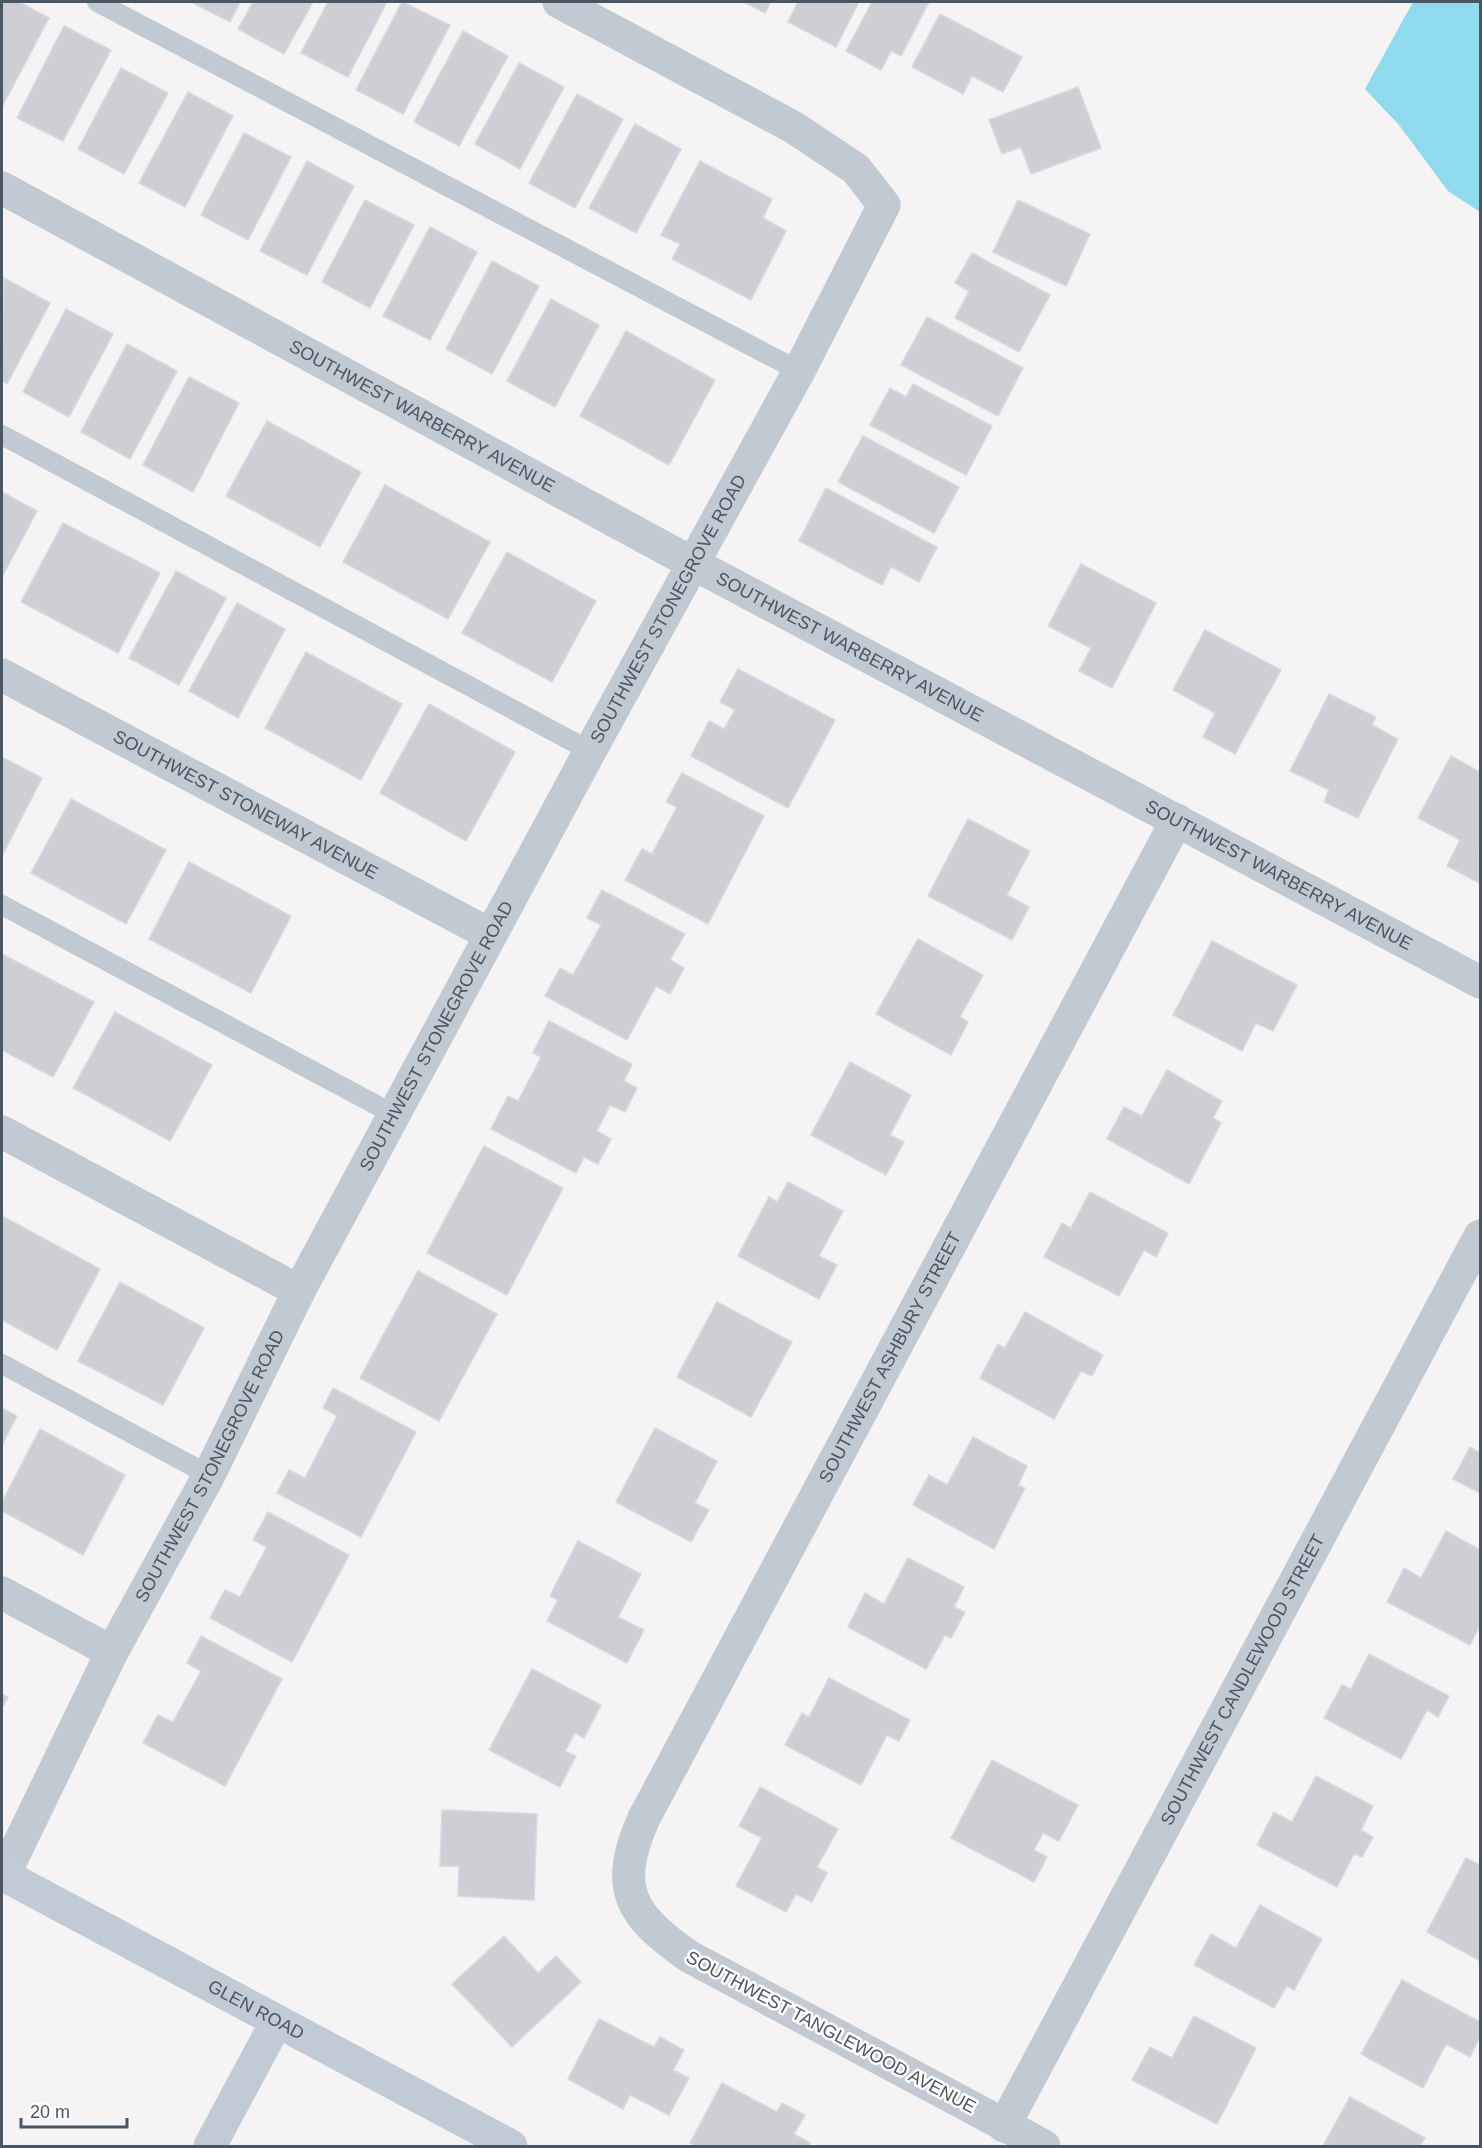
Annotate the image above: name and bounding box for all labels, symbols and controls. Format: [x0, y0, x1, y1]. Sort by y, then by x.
street label: SOUTHWEST WARBERRY AVENUE [286, 336, 558, 496]
street label: SOUTHWEST STONEGROVE ROAD [586, 471, 750, 747]
street label: SOUTHWEST WARBERRY AVENUE [713, 568, 987, 726]
street label: SOUTHWEST STONEWAY AVENUE [110, 726, 381, 883]
street label: SOUTHWEST WARBERRY AVENUE [1142, 796, 1416, 954]
street label: SOUTHWEST STONEGROVE ROAD [356, 898, 517, 1174]
street label: SOUTHWEST ASHBURY STREET [815, 1229, 965, 1486]
street label: SOUTHWEST STONEGROVE ROAD [131, 1327, 288, 1606]
street label: SOUTHWEST CANDLEWOOD STREET [1157, 1531, 1329, 1829]
street label: SOUTHWEST TANGLEWOOD AVENUE [683, 1947, 979, 2117]
street label: GLEN ROAD [205, 1976, 308, 2044]
scale bar [21, 2091, 128, 2129]
text: 20 m [30, 2102, 70, 2122]

